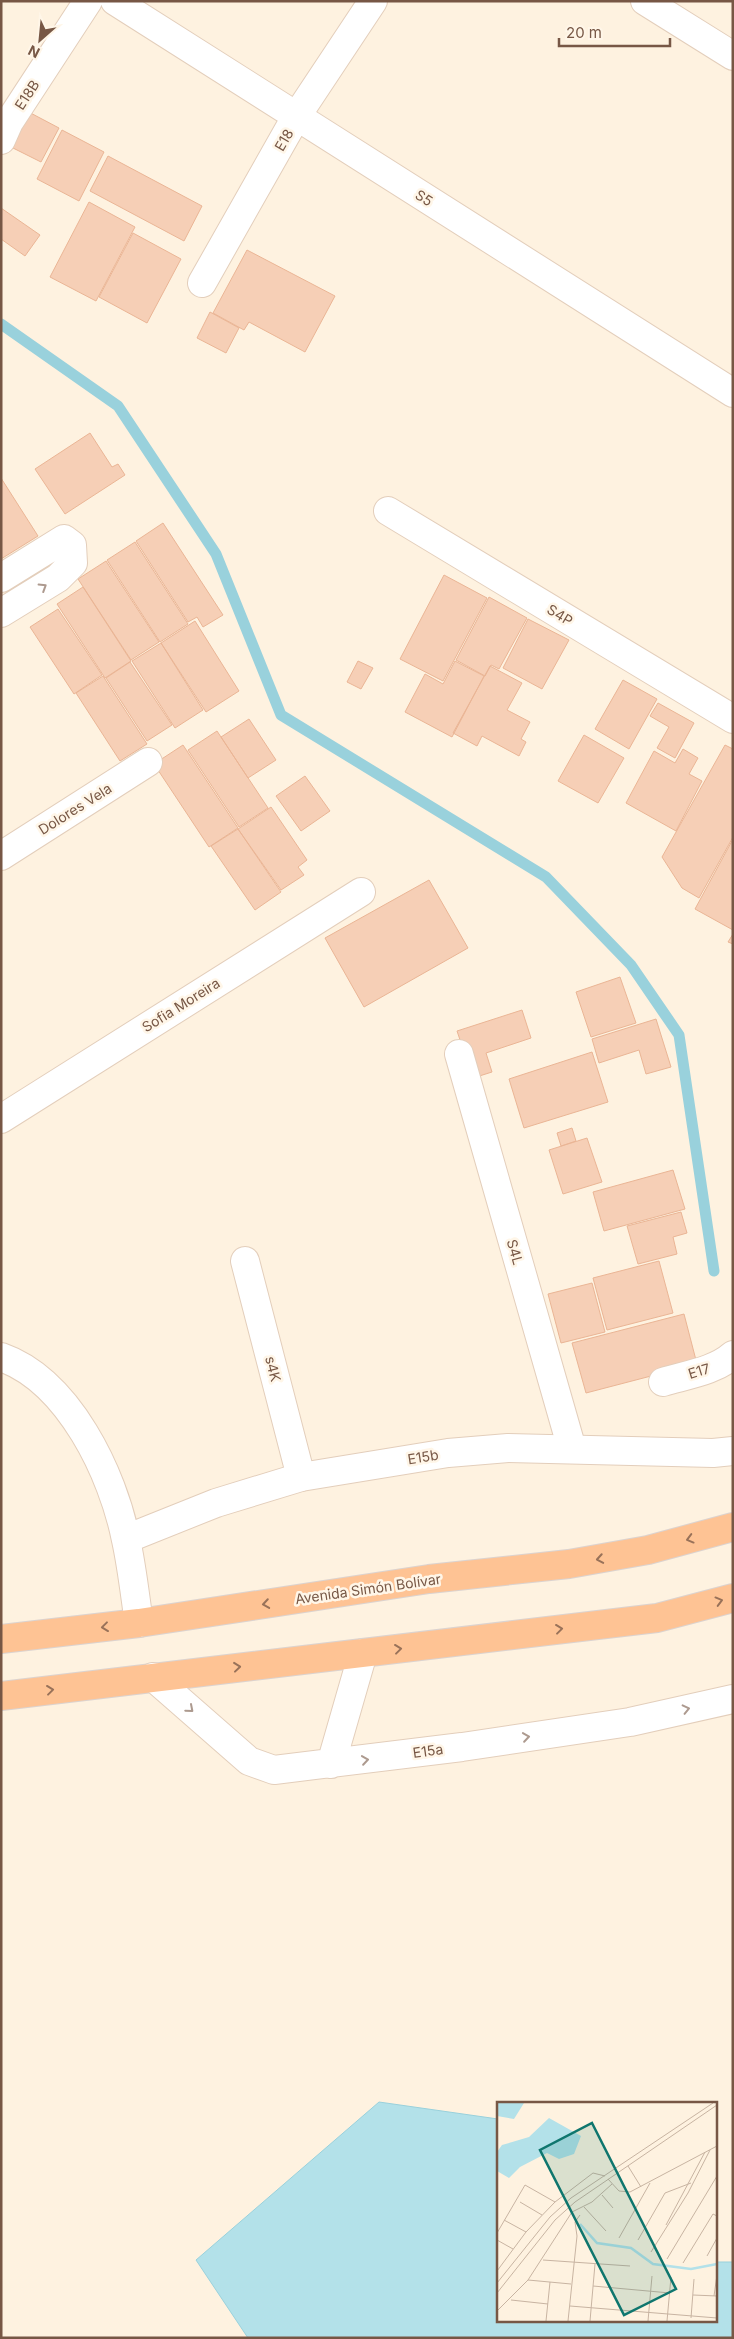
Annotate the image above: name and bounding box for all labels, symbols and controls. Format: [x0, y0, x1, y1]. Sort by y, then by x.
north arrow [15, 15, 65, 65]
scale bar [559, 15, 670, 47]
text: 20 m [566, 23, 602, 42]
text: N [25, 42, 42, 62]
street label: E18B [11, 77, 42, 113]
street label: E18 [271, 126, 297, 154]
street label: S5 [412, 186, 436, 209]
one-way arrow [37, 584, 46, 594]
street label: S4P [544, 600, 576, 629]
street label: Dolores Vela [35, 779, 115, 838]
street label: Sofia Moreira [139, 974, 223, 1035]
street label: S4L [504, 1237, 527, 1267]
street label: s4K [262, 1354, 285, 1384]
street label: E17 [686, 1359, 712, 1382]
street label: E15b [406, 1446, 440, 1467]
one-way arrow [687, 1533, 695, 1543]
one-way arrow [596, 1553, 605, 1563]
street label: Avenida Simón Bolívar [294, 1570, 442, 1607]
one-way arrow [715, 1596, 723, 1607]
one-way arrow [262, 1598, 270, 1609]
one-way arrow [101, 1621, 109, 1632]
one-way arrow [556, 1624, 564, 1635]
one-way arrow [394, 1644, 402, 1654]
one-way arrow [233, 1662, 241, 1673]
one-way arrow [45, 1685, 54, 1695]
one-way arrow [184, 1703, 193, 1712]
one-way arrow [682, 1704, 691, 1715]
one-way arrow [522, 1733, 531, 1743]
street label: E15a [412, 1740, 444, 1761]
one-way arrow [361, 1755, 370, 1765]
inset map [497, 2102, 716, 2322]

